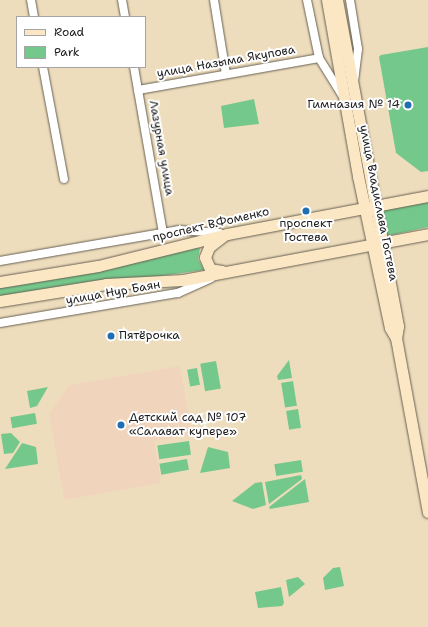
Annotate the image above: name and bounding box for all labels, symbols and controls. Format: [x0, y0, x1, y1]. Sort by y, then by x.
legend [16, 16, 146, 68]
text: Road [54, 24, 84, 40]
street label: улица Назыма Якупова [156, 43, 296, 81]
text: Park [54, 44, 80, 60]
place label: Гимназия № 14 [307, 98, 400, 112]
street label: Лазурная улица [146, 99, 176, 197]
marker: Гимназия № 14 [403, 100, 413, 110]
street label: улица Владислава Гостева [356, 124, 400, 282]
street label: проспект В.Фоменко [151, 205, 271, 245]
marker: проспект Гостева [301, 206, 311, 216]
place label: проспект Гостева [280, 217, 332, 245]
street label: улица Нур Баян [65, 278, 161, 308]
place label: Пятёрочка [119, 329, 180, 343]
marker: Пятёрочка [106, 331, 116, 341]
place label: Детский сад № 107 «Салават купере» [129, 411, 246, 439]
marker: Детский сад № 107 «Салават купере» [116, 420, 126, 430]

